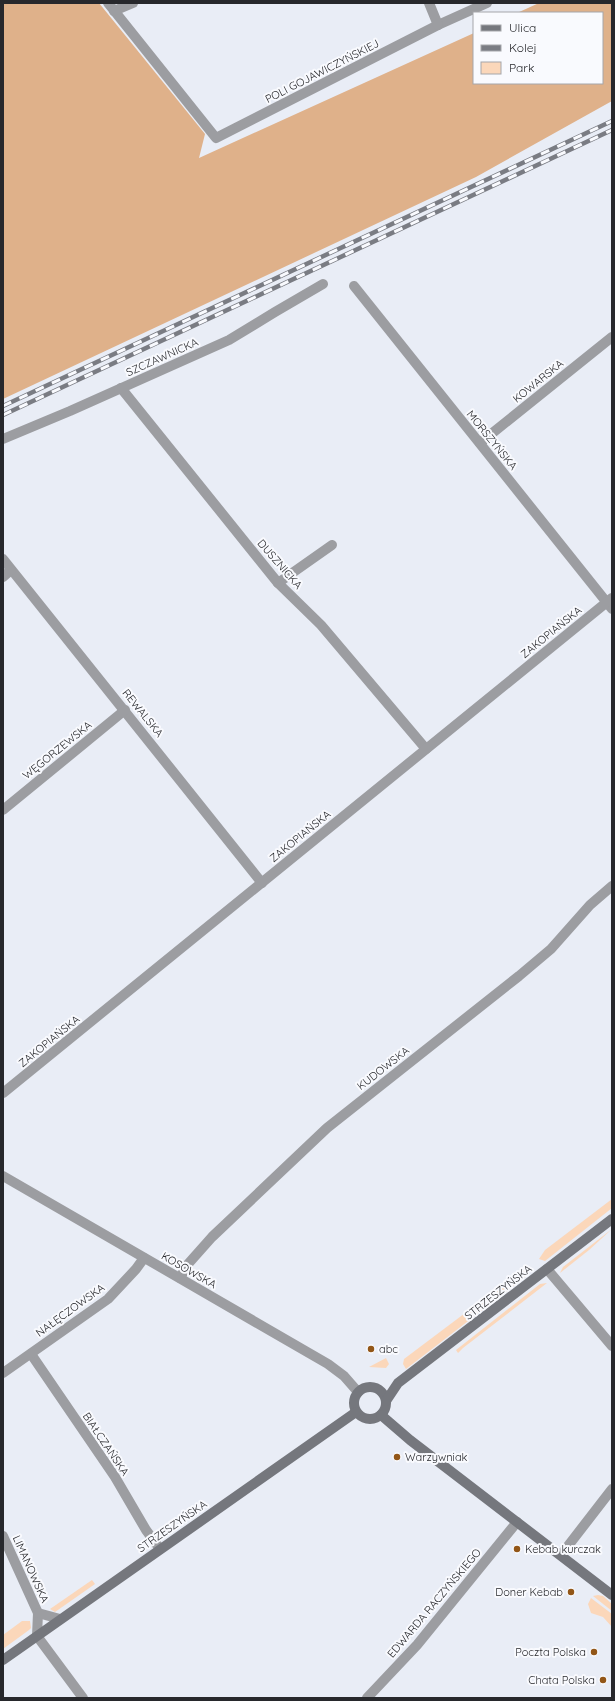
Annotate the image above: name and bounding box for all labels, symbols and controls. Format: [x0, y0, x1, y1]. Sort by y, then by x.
legend [473, 12, 603, 84]
text: Ulica [509, 20, 536, 35]
street label: POLI GOJAWICZYŃSKIEJ [263, 36, 381, 106]
text: Kolej [509, 40, 537, 55]
text: Park [509, 60, 534, 75]
street label: SZCZAWNICKA [124, 335, 200, 379]
street label: KOWARSKA [510, 356, 566, 406]
street label: MORSZYŃSKA [464, 407, 520, 473]
street label: DUSZNICKA [255, 536, 305, 592]
street label: ZAKOPIAŃSKA [517, 603, 585, 661]
street label: REWALSKA [119, 686, 167, 740]
street label: WĘGORZEWSKA [20, 718, 94, 782]
street label: ZAKOPIAŃSKA [266, 807, 334, 865]
street label: ZAKOPIAŃSKA [15, 1012, 83, 1070]
street label: KUDOWSKA [354, 1043, 412, 1093]
street label: KOSOWSKA [159, 1249, 219, 1291]
street label: STRZESZYŃSKA [462, 1261, 534, 1323]
street label: NAŁĘCZOWSKA [33, 1280, 107, 1340]
place label: abc [379, 1342, 398, 1356]
marker: abc [366, 1344, 376, 1354]
street label: BIAŁCZAŃSKA [80, 1410, 132, 1478]
place label: Warzywniak [405, 1450, 468, 1464]
marker: Warzywniak [392, 1452, 402, 1462]
street label: STRZESZYŃSKA [135, 1497, 209, 1555]
street label: LIMANOWSKA [10, 1533, 52, 1605]
place label: Kebab kurczak [525, 1542, 601, 1556]
marker: Kebab kurczak [512, 1544, 522, 1554]
street label: EDWARDA RACZYŃSKIEGO [384, 1545, 484, 1661]
place label: Doner Kebab [495, 1585, 563, 1599]
marker: Doner Kebab [566, 1587, 576, 1597]
place label: Poczta Polska [515, 1645, 586, 1659]
marker: Poczta Polska [589, 1647, 599, 1657]
place label: Chata Polska [528, 1673, 595, 1687]
marker: Chata Polska [598, 1675, 608, 1685]

